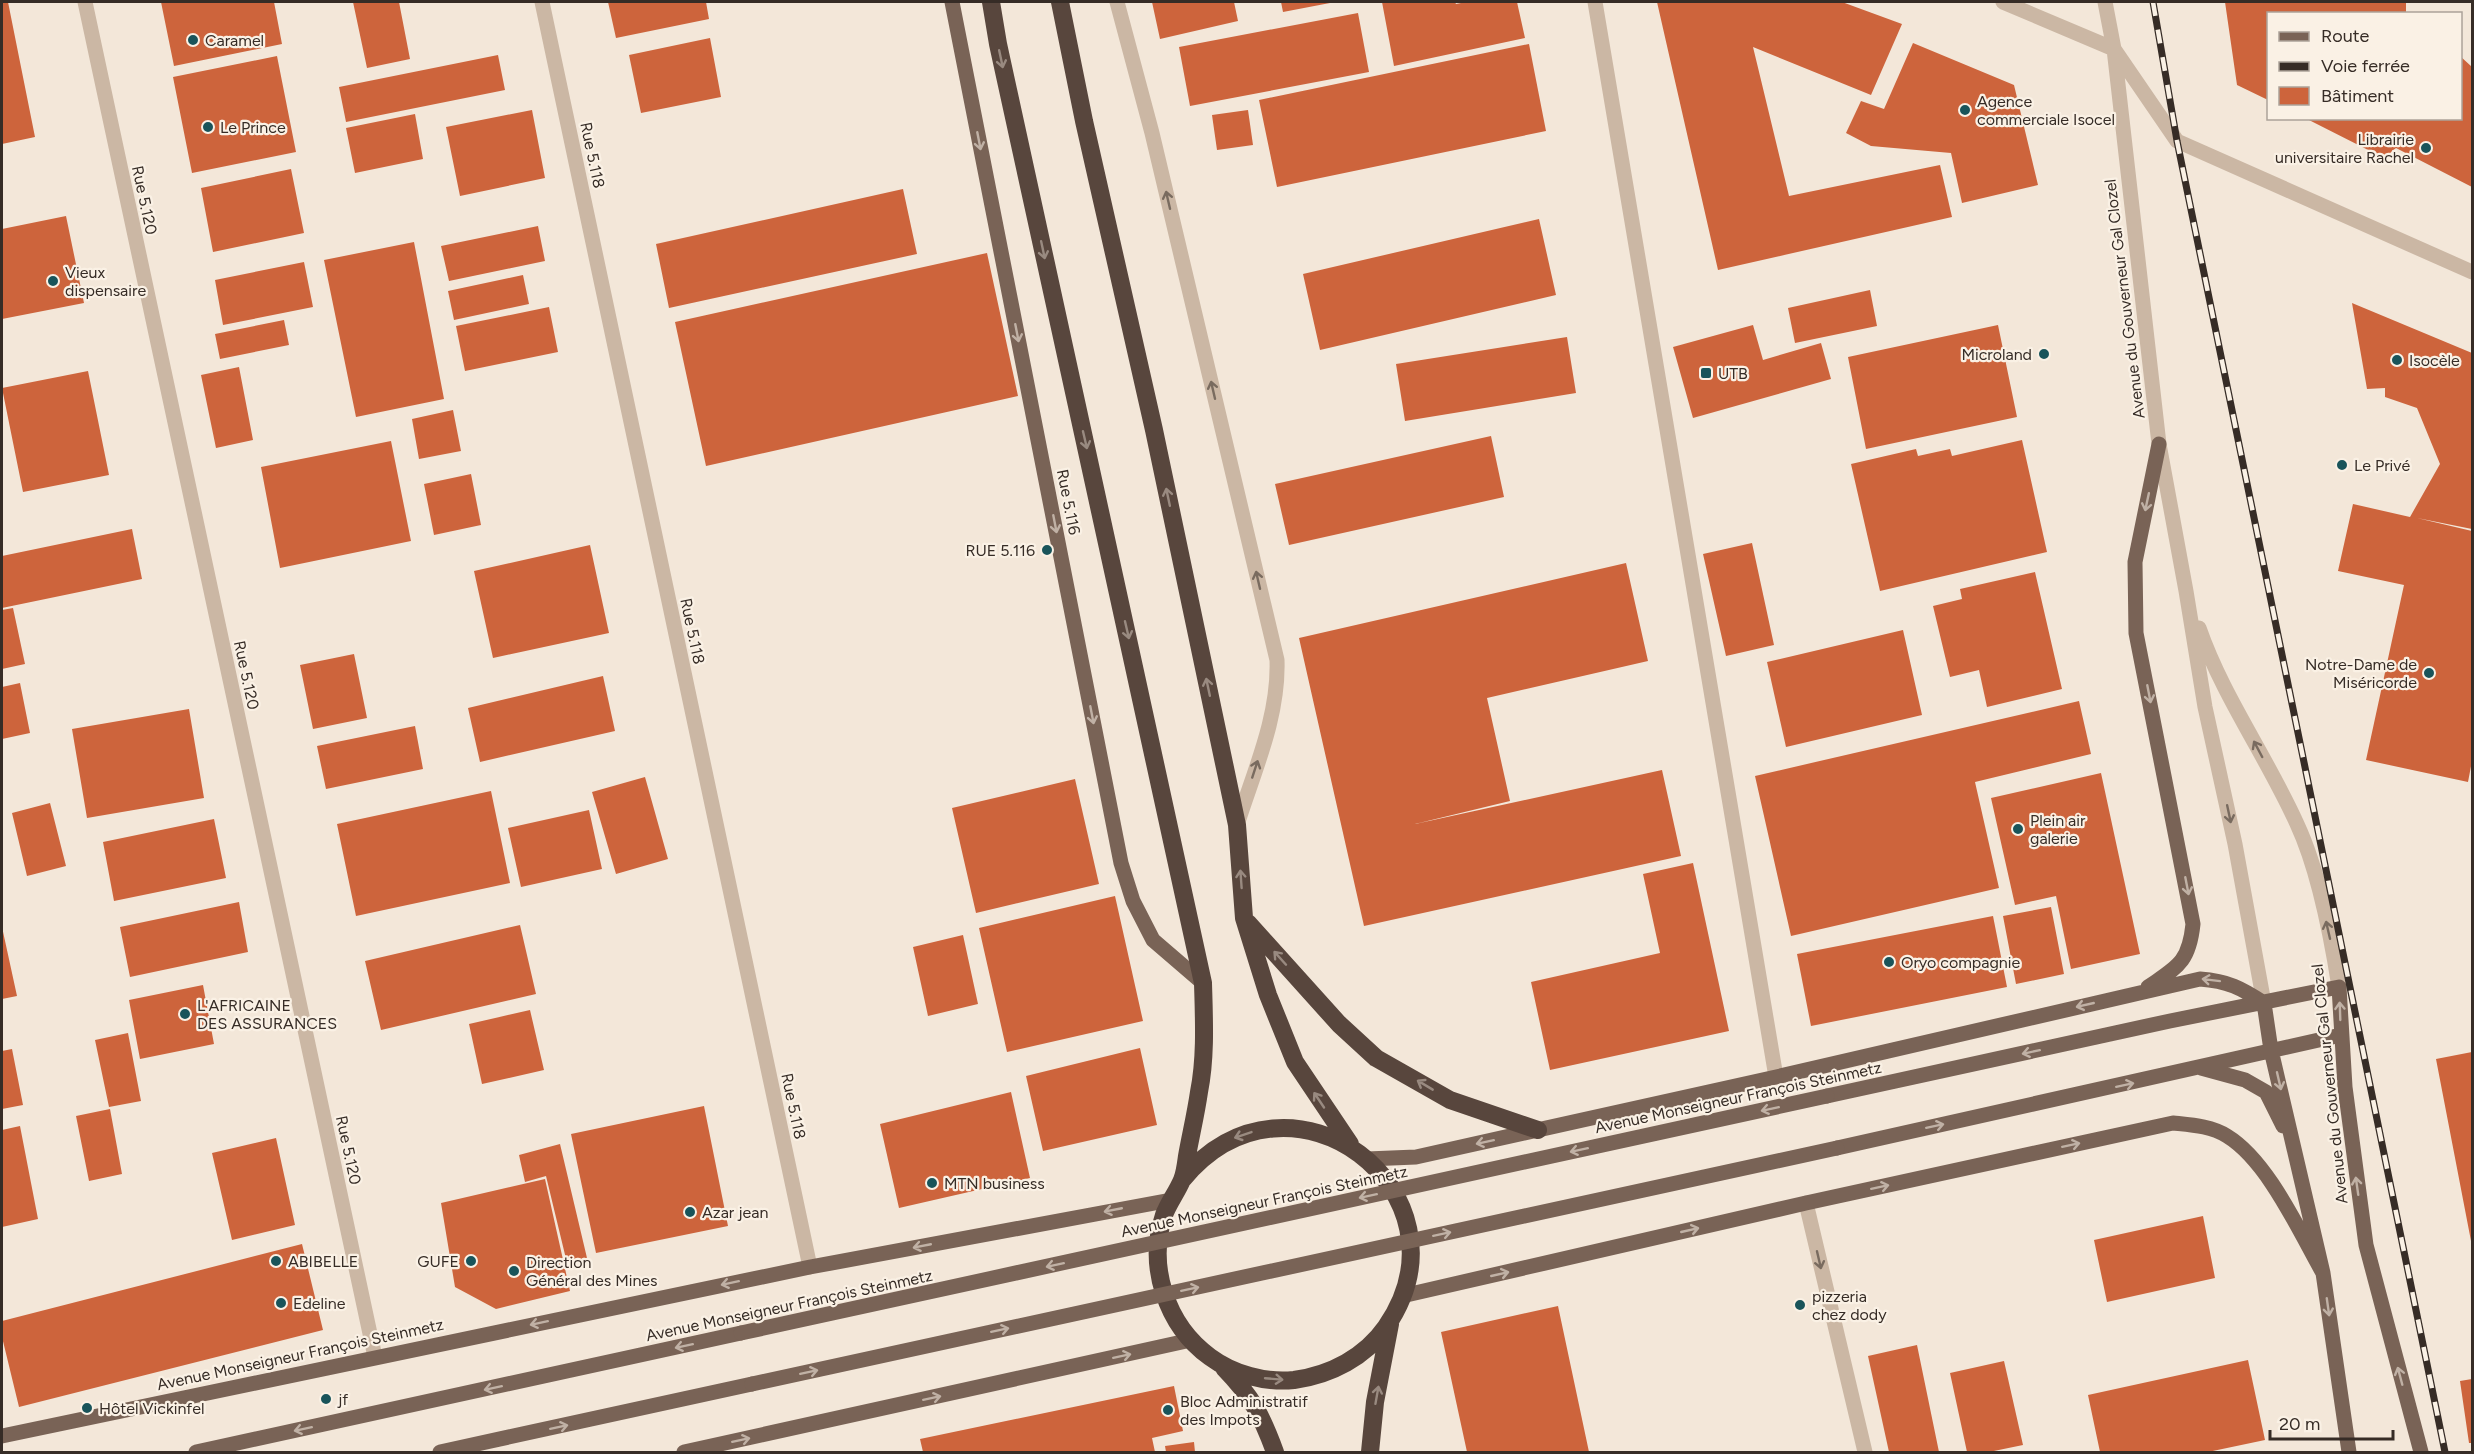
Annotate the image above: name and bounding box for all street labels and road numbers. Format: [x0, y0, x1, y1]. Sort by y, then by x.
street label: Rue 5.118 [576, 120, 609, 190]
street label: Rue 5.120 [128, 164, 161, 236]
street label: Avenue du Gouverneur Gal Clozel [2100, 178, 2149, 420]
street label: Rue 5.116 [1053, 468, 1084, 537]
street label: Rue 5.118 [676, 596, 709, 666]
street label: Rue 5.120 [230, 639, 263, 711]
street label: Avenue du Gouverneur Gal Clozel [2307, 963, 2352, 1205]
street label: Avenue Monseigneur François Steinmetz [1593, 1058, 1883, 1137]
street label: Rue 5.118 [777, 1071, 810, 1141]
street label: Rue 5.120 [332, 1114, 365, 1186]
street label: Avenue Monseigneur François Steinmetz [1119, 1162, 1409, 1241]
street label: Avenue Monseigneur François Steinmetz [644, 1266, 934, 1345]
street label: Avenue Monseigneur François Steinmetz [155, 1315, 445, 1394]

